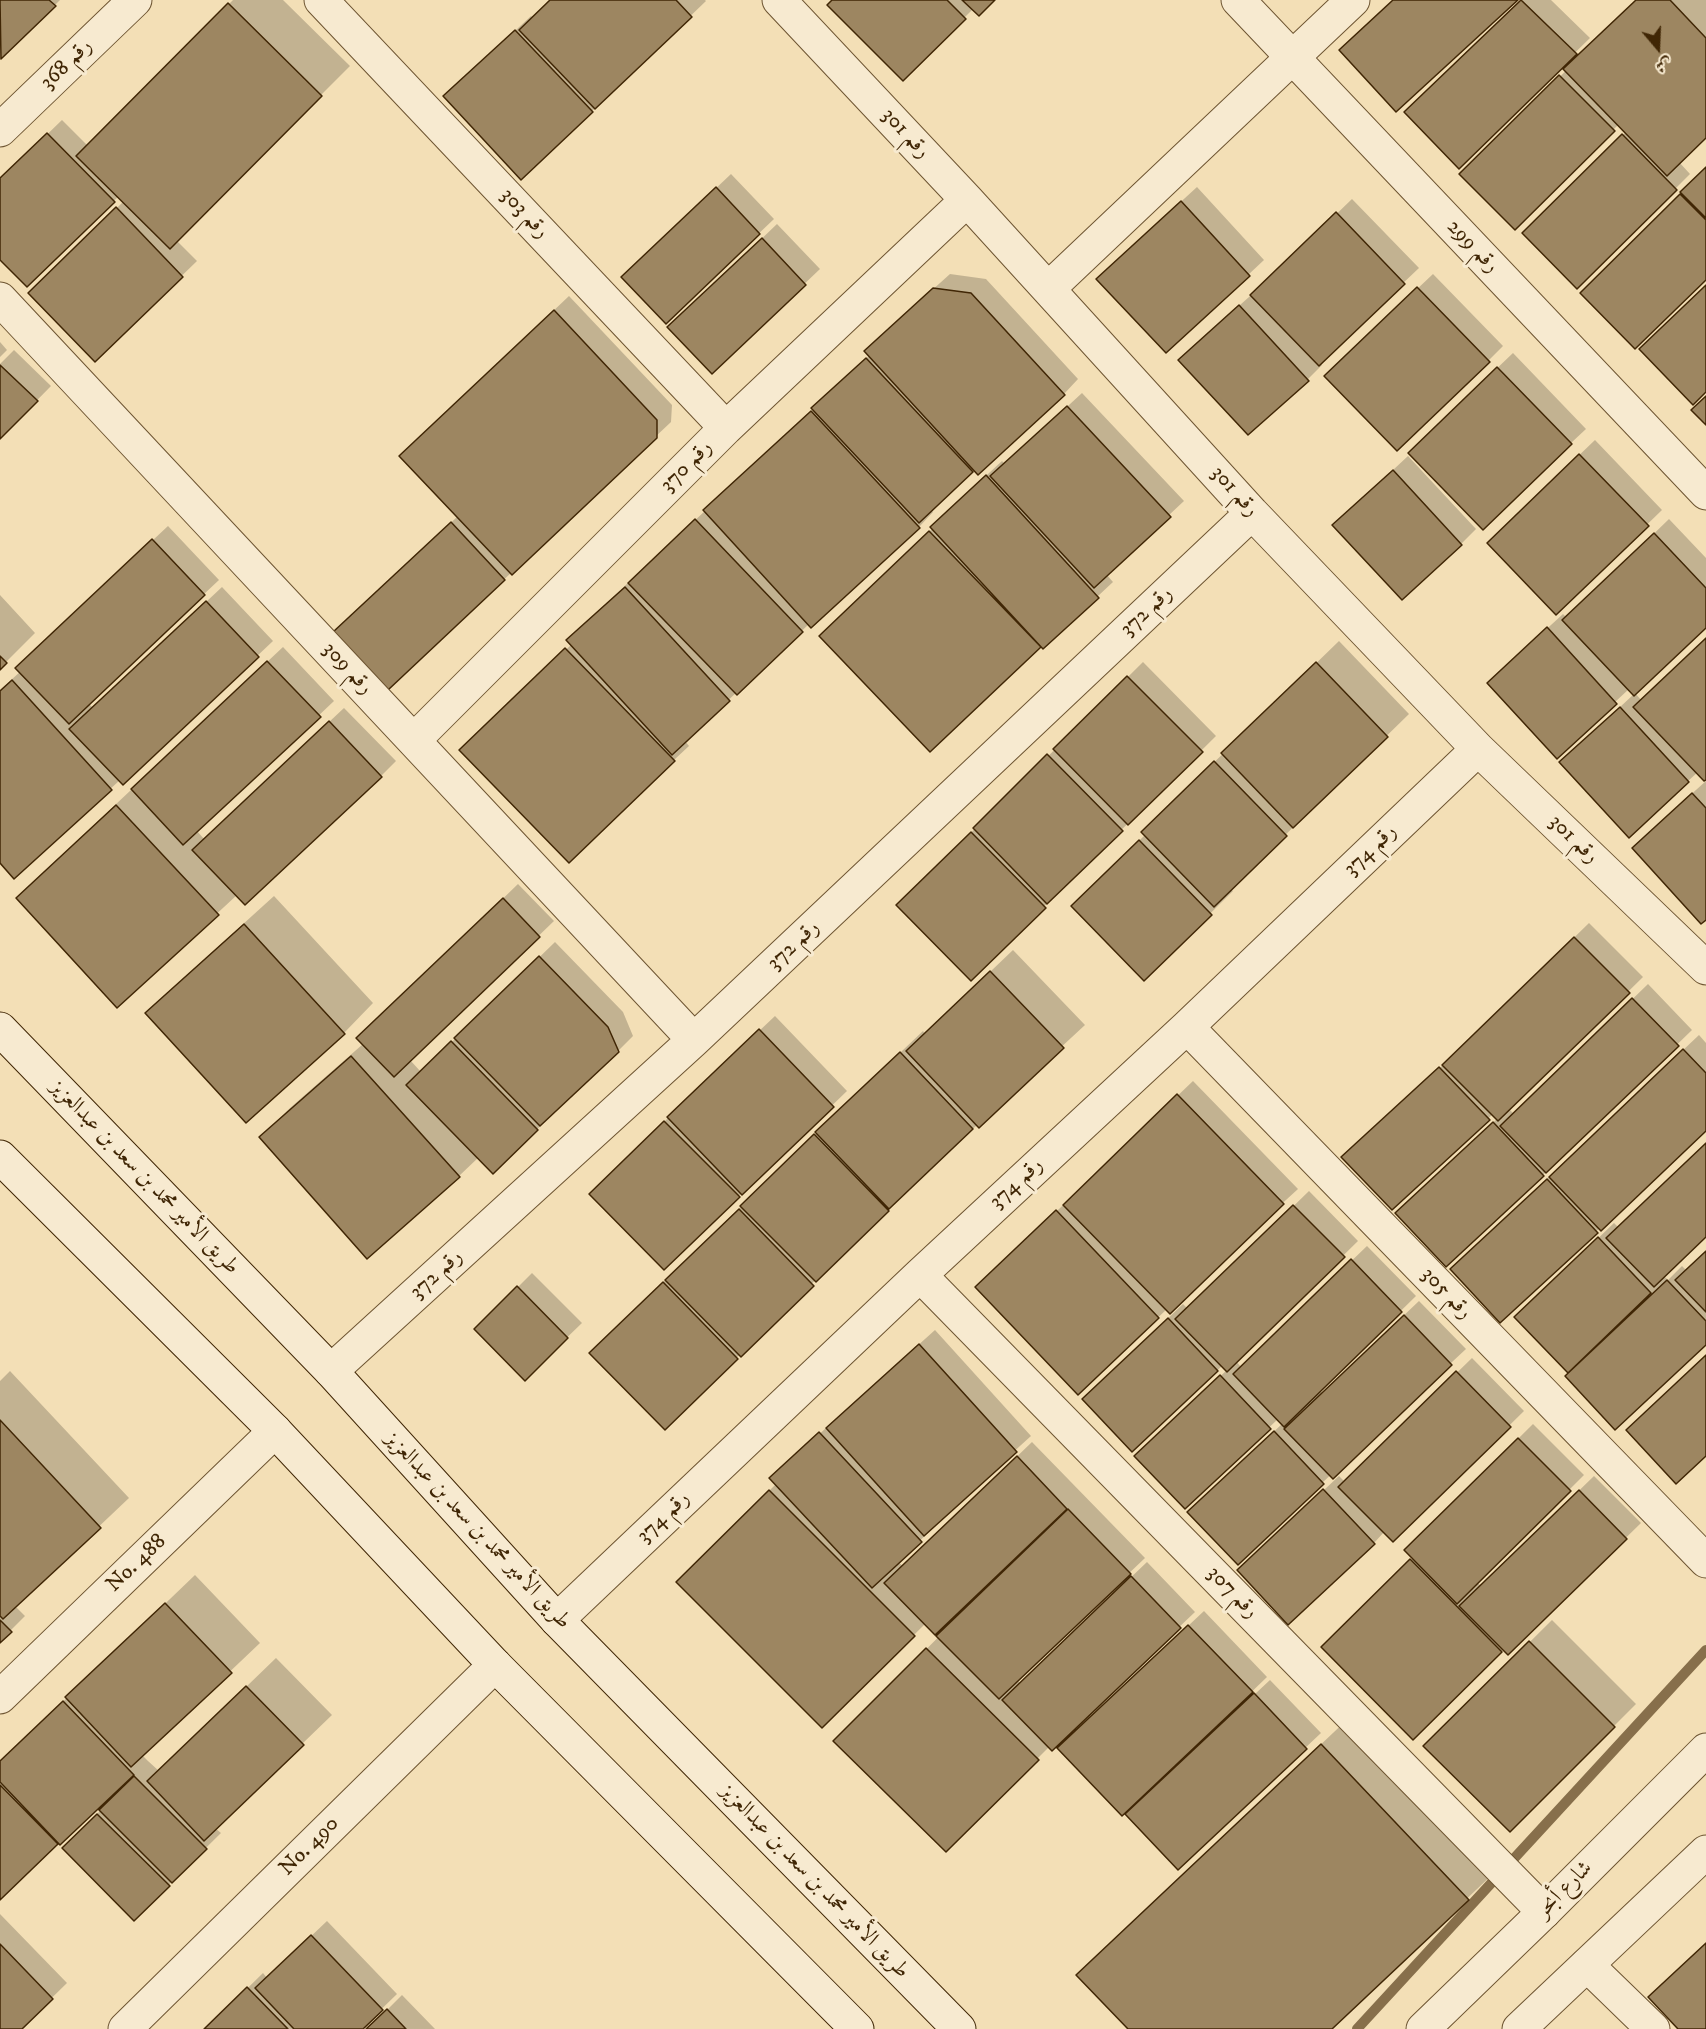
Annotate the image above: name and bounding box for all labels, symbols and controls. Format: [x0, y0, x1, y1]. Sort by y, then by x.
north arrow [1628, 18, 1688, 78]
street label: رقم 368 [35, 34, 99, 96]
text: ش [1653, 53, 1675, 77]
street label: رقم 301 [875, 103, 935, 165]
street label: رقم 303 [494, 183, 554, 245]
street label: رقم 299 [1440, 215, 1504, 279]
street label: رقم 370 [655, 435, 719, 499]
street label: رقم 301 [1204, 461, 1264, 523]
street label: رقم 372 [1115, 581, 1179, 643]
street label: رقم 309 [316, 637, 378, 701]
street label: رقم 301 [1542, 810, 1604, 870]
street label: رقم 374 [1339, 819, 1403, 883]
street label: رقم 372 [762, 915, 826, 977]
street label: طريق الأمير محمد بن سعد بن عبدالعزيز [44, 1075, 244, 1281]
street label: رقم 374 [985, 1153, 1049, 1215]
street label: رقم 372 [405, 1244, 469, 1306]
street label: رقم 305 [1415, 1262, 1477, 1326]
street label: طريق الأمير محمد بن سعد بن عبدالعزيز [378, 1427, 576, 1635]
street label: رقم 374 [632, 1486, 696, 1550]
street label: No. 488 [102, 1529, 172, 1599]
street label: رقم 307 [1201, 1561, 1263, 1625]
street label: طريق الأمير محمد بن سعد بن عبدالعزيز [714, 1779, 914, 1985]
street label: No. 490 [275, 1812, 345, 1882]
street label: شارع أبحر [1531, 1856, 1599, 1924]

